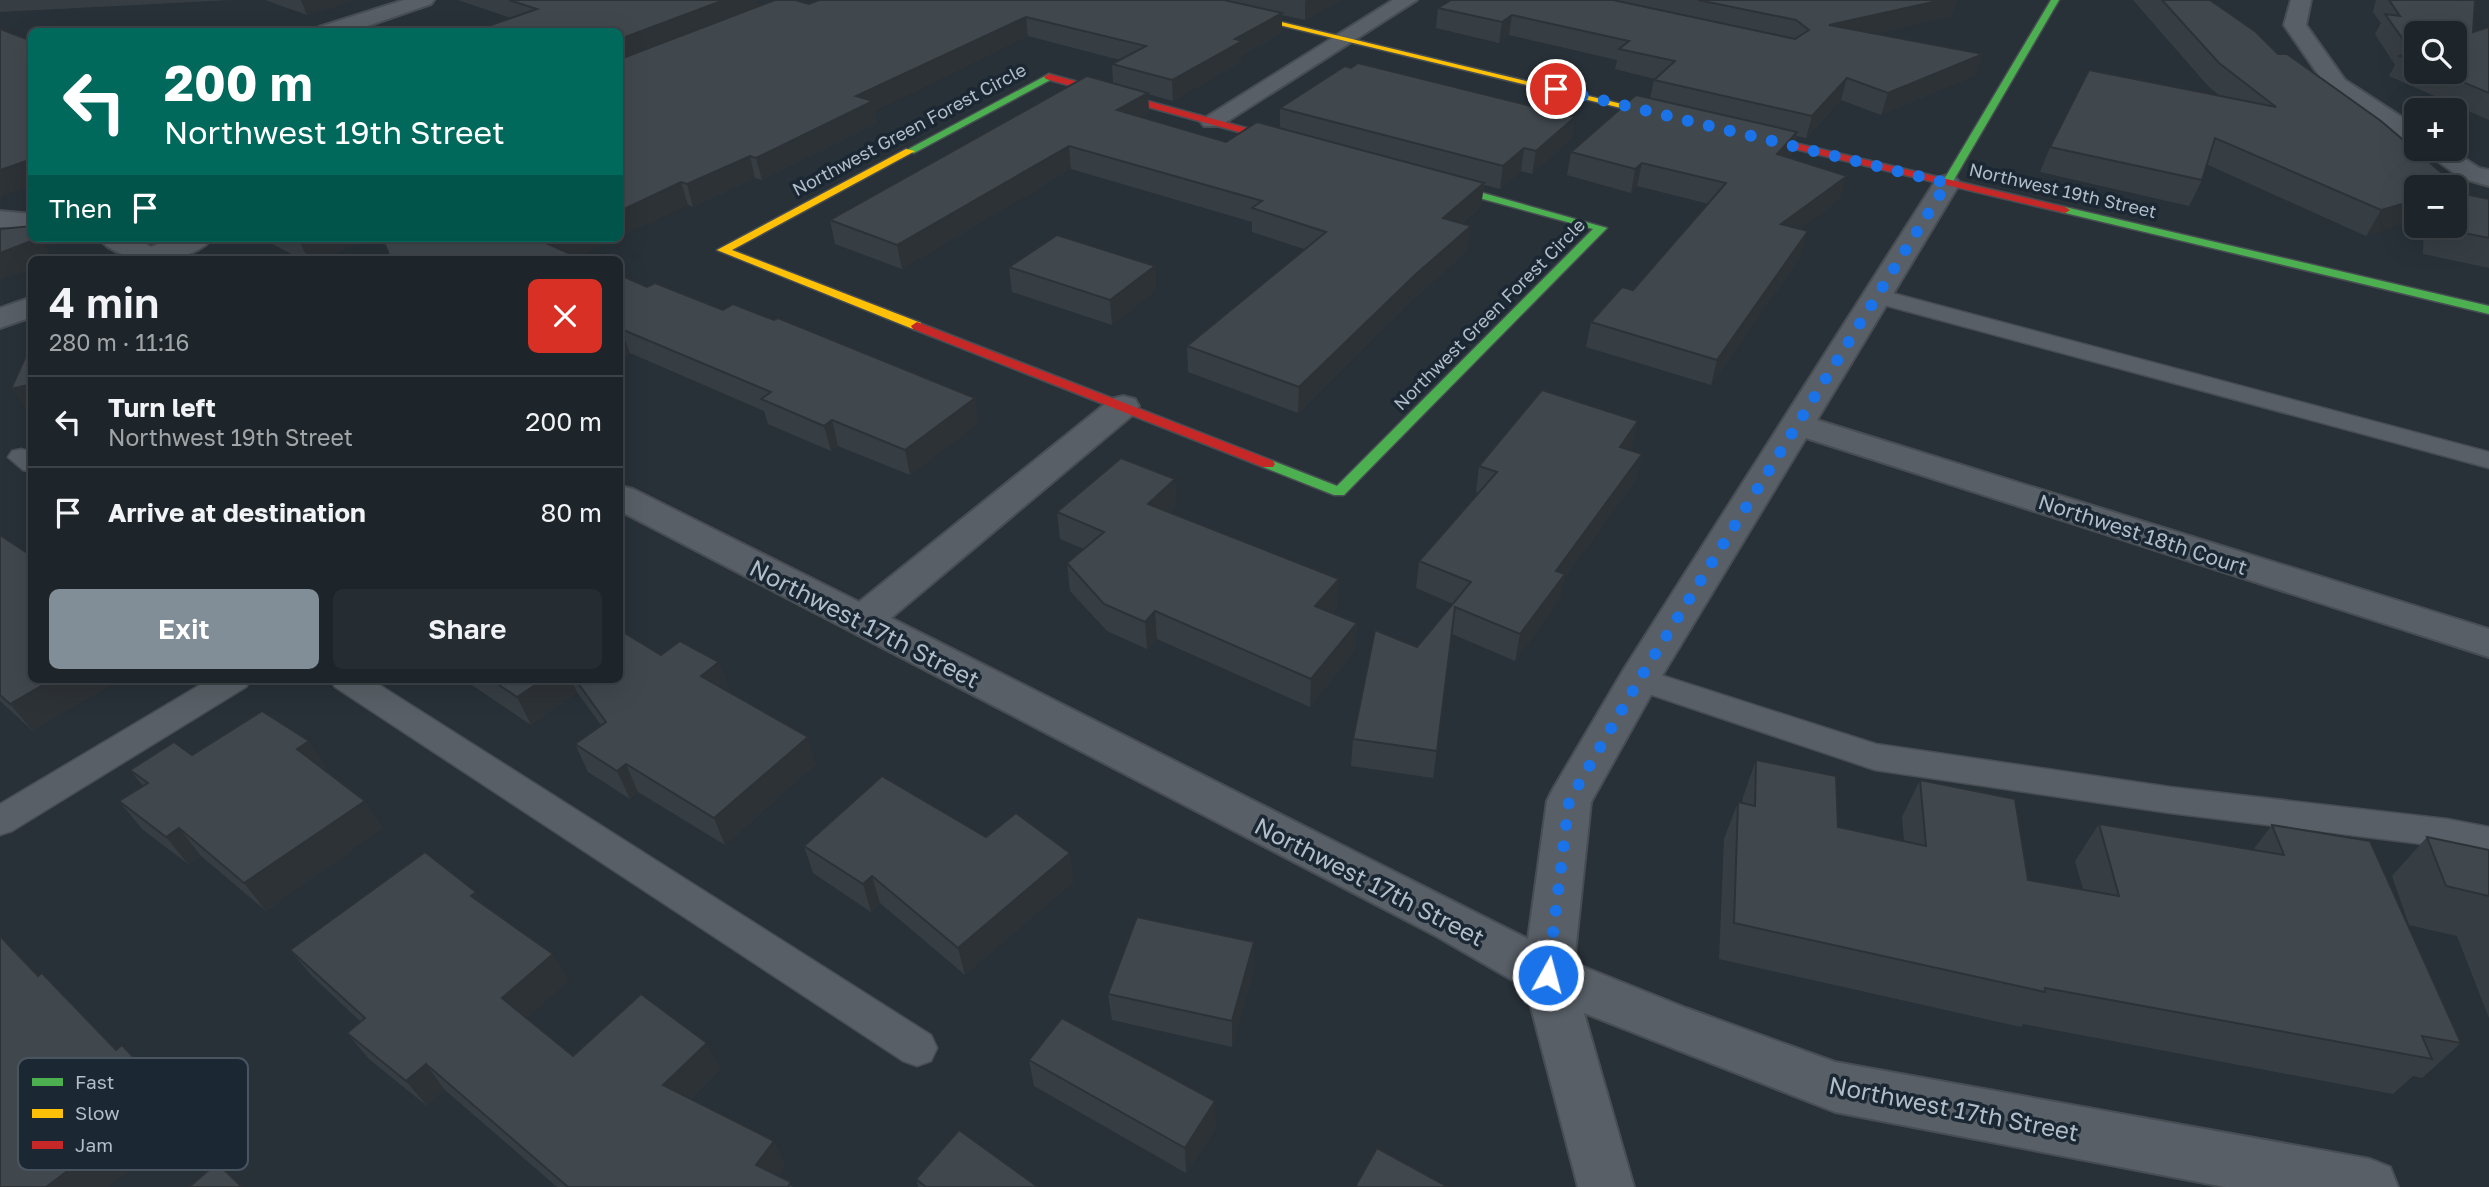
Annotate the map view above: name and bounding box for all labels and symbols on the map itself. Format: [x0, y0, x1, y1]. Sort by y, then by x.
street label: Northwest Green Forest Circle [788, 58, 1030, 200]
pin [1526, 59, 1586, 119]
street label: Northwest 19th Street [1967, 158, 2159, 222]
street label: Northwest Green Forest Circle [1389, 214, 1589, 414]
street label: Northwest 18th Court [2035, 488, 2251, 580]
street label: Northwest 17th Street [745, 552, 985, 694]
street label: Northwest 17th Street [1250, 810, 1490, 952]
position arrow [1511, 938, 1585, 1012]
legend [18, 1058, 248, 1170]
text: Fast [75, 1070, 114, 1093]
street label: Northwest 17th Street [1827, 1070, 2081, 1146]
text: Slow [75, 1101, 120, 1124]
text: Jam [75, 1133, 113, 1156]

